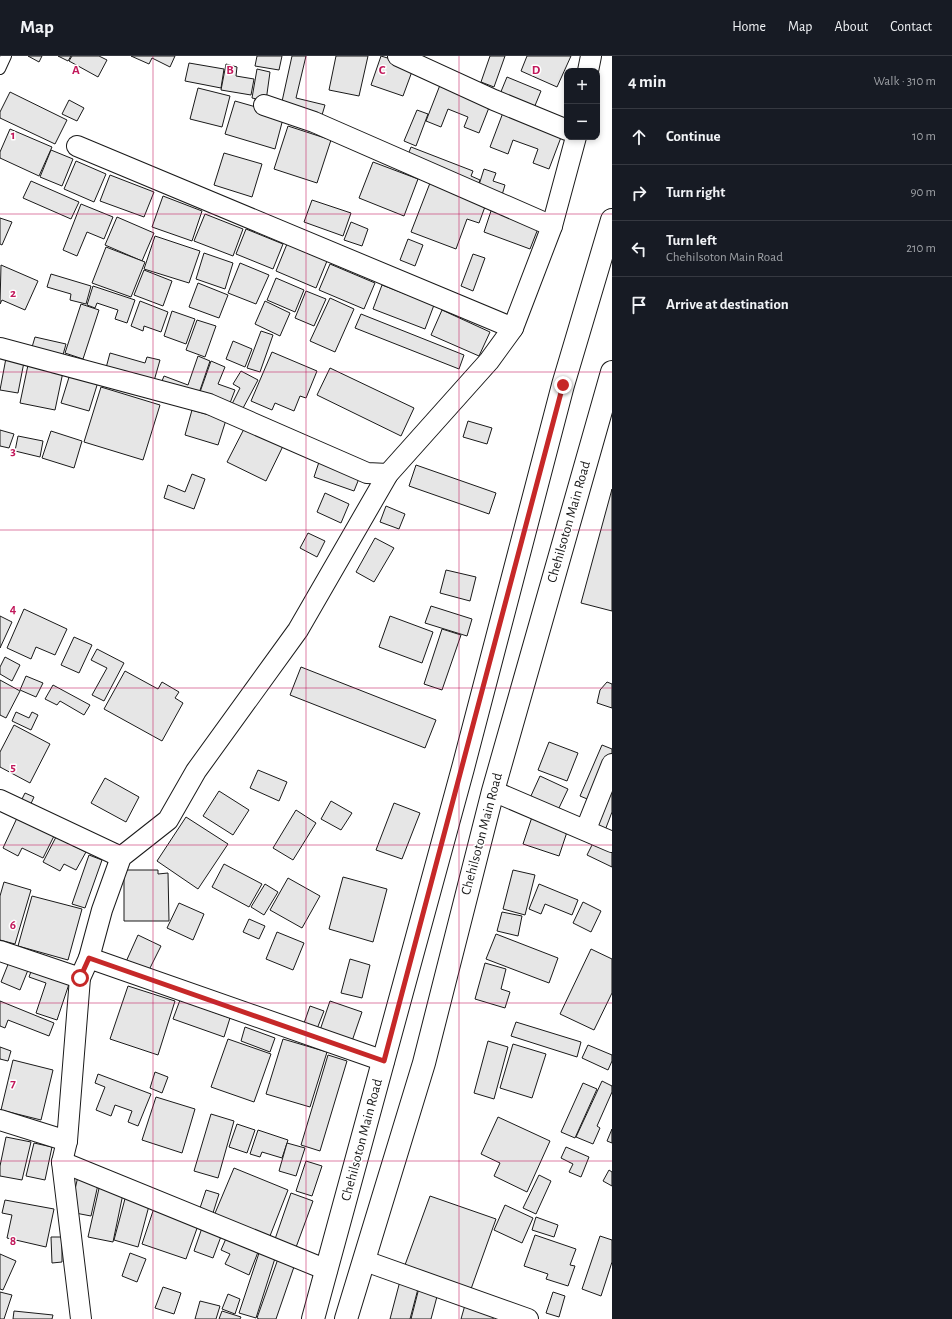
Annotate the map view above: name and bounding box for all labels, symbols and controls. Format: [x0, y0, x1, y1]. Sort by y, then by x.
text: Map [20, 18, 54, 37]
text: Home [732, 20, 766, 34]
text: Map [788, 20, 812, 34]
text: About [834, 20, 868, 34]
text: Contact [890, 20, 932, 34]
text: A [72, 64, 80, 77]
text: B [226, 64, 234, 77]
text: C [379, 64, 386, 77]
text: D [532, 64, 541, 77]
map controls [564, 68, 600, 140]
button: + [564, 68, 600, 104]
text: 4 min [628, 73, 666, 90]
text: Walk · 310 m [873, 75, 936, 88]
button: − [564, 104, 600, 140]
icon: ahead [628, 126, 650, 148]
text: 1 [11, 129, 15, 142]
text: Continue [666, 129, 721, 144]
text: 10 m [912, 130, 936, 143]
icon: right [628, 182, 650, 204]
text: Turn right [666, 185, 725, 200]
text: 90 m [910, 186, 936, 199]
text: Turn left [666, 233, 717, 248]
icon: left [628, 238, 650, 260]
text: 210 m [906, 242, 936, 255]
text: Chehilsoton Main Road [666, 251, 783, 264]
text: 2 [10, 287, 16, 300]
icon: arrive [628, 294, 650, 316]
text: Arrive at destination [666, 297, 789, 312]
route end [554, 376, 572, 394]
text: 3 [10, 445, 16, 458]
street label: Chehilsoton Main Road [545, 460, 593, 584]
text: 4 [10, 603, 17, 616]
text: 5 [10, 761, 16, 774]
street label: Chehilsoton Main Road [459, 771, 505, 897]
text: 6 [10, 919, 16, 932]
route start [71, 969, 89, 987]
text: 7 [10, 1077, 16, 1090]
street label: Chehilsoton Main Road [339, 1077, 385, 1203]
text: 8 [10, 1235, 16, 1248]

